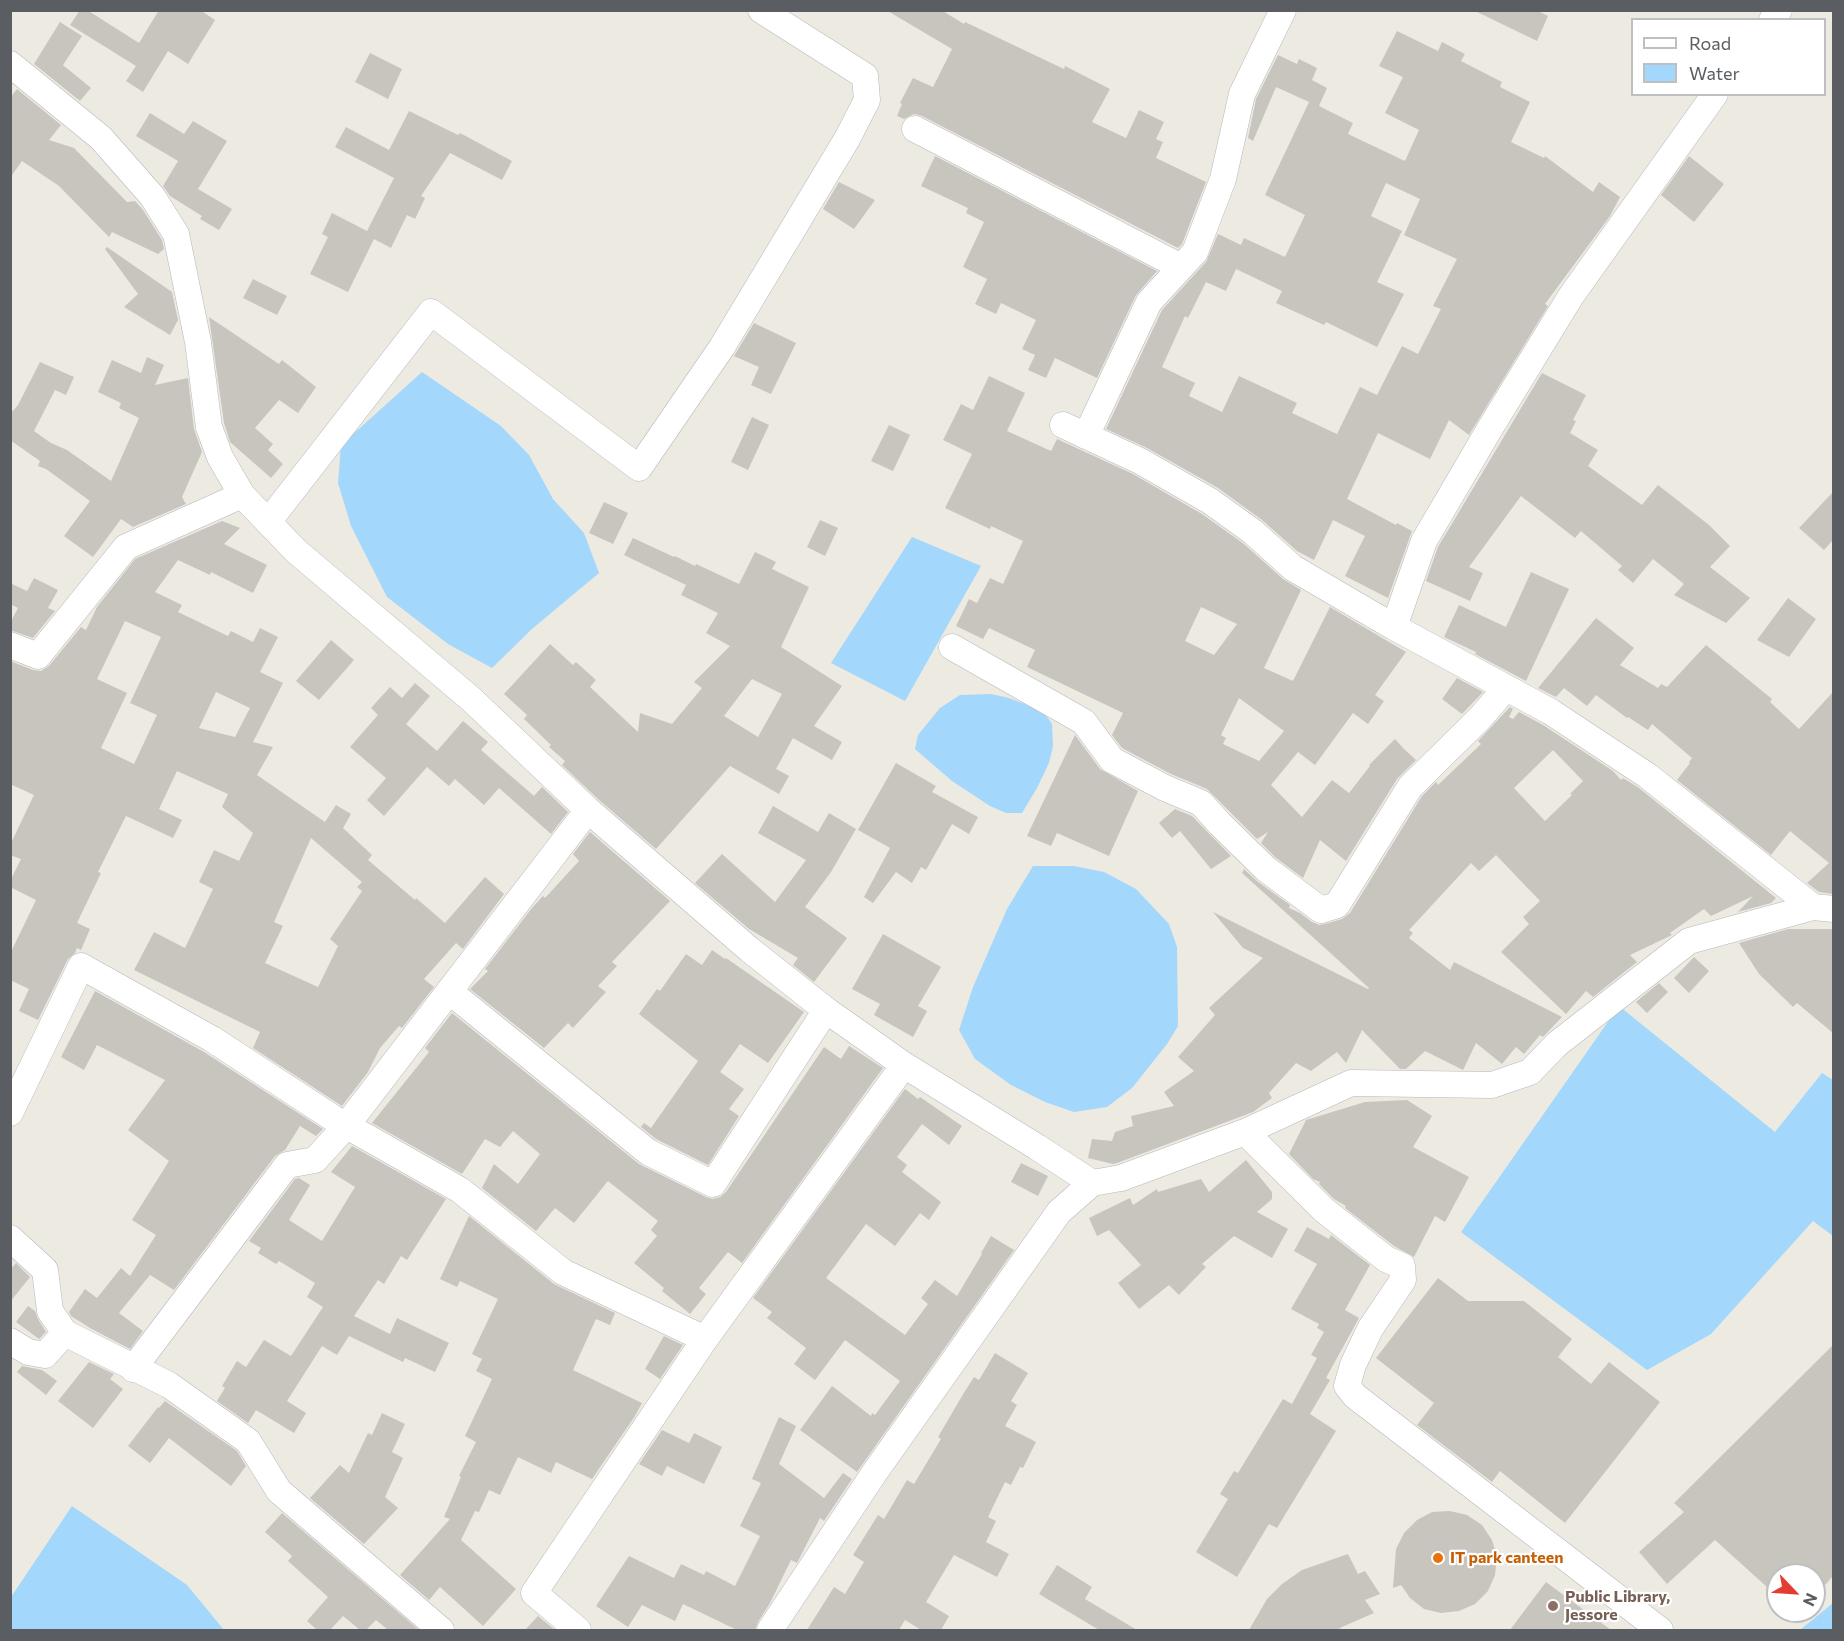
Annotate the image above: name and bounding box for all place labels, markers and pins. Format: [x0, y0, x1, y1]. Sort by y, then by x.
place label: IT park canteen [1450, 1548, 1563, 1568]
marker: IT park canteen [1431, 1551, 1445, 1565]
place label: Public Library, Jessore [1565, 1587, 1670, 1625]
marker: Public Library, Jessore [1546, 1599, 1560, 1613]

